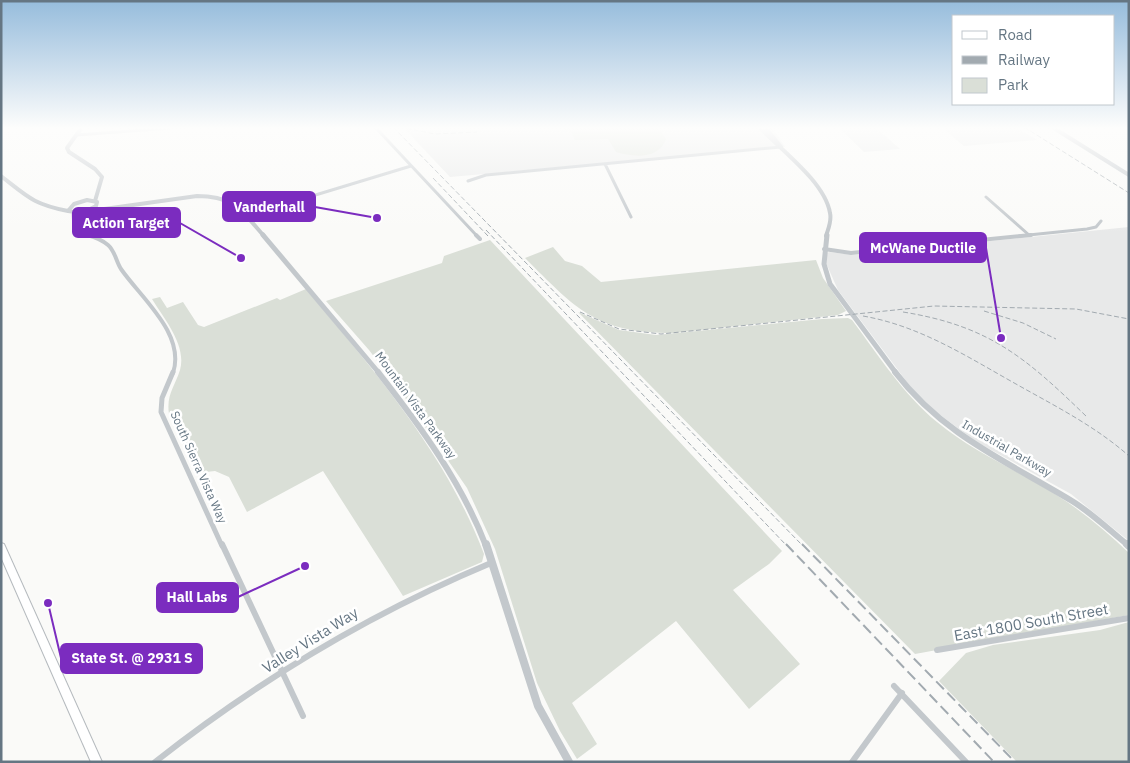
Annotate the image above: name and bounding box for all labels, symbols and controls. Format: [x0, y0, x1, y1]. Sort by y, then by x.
legend [952, 15, 1115, 105]
text: Road [998, 25, 1033, 44]
text: Railway [998, 50, 1051, 69]
text: Park [998, 75, 1028, 94]
callout: Vanderhall [223, 192, 315, 221]
text: Vanderhall [233, 198, 305, 216]
callout: Action Target [73, 208, 180, 237]
text: Action Target [82, 214, 170, 232]
callout: McWane Ductile [860, 233, 986, 262]
text: McWane Ductile [870, 239, 976, 257]
street label: Mountain Vista Parkway [372, 349, 460, 461]
street label: South Sierra Vista Way [167, 409, 231, 525]
street label: Industrial Parkway [960, 416, 1054, 480]
callout: Hall Labs [157, 583, 238, 612]
text: Hall Labs [167, 588, 227, 606]
street label: East 1800 South Street [952, 599, 1110, 645]
street label: Valley Vista Way [259, 603, 362, 677]
callout: State St. @ 2931 S [61, 644, 202, 673]
text: State St. @ 2931 S [71, 649, 193, 667]

